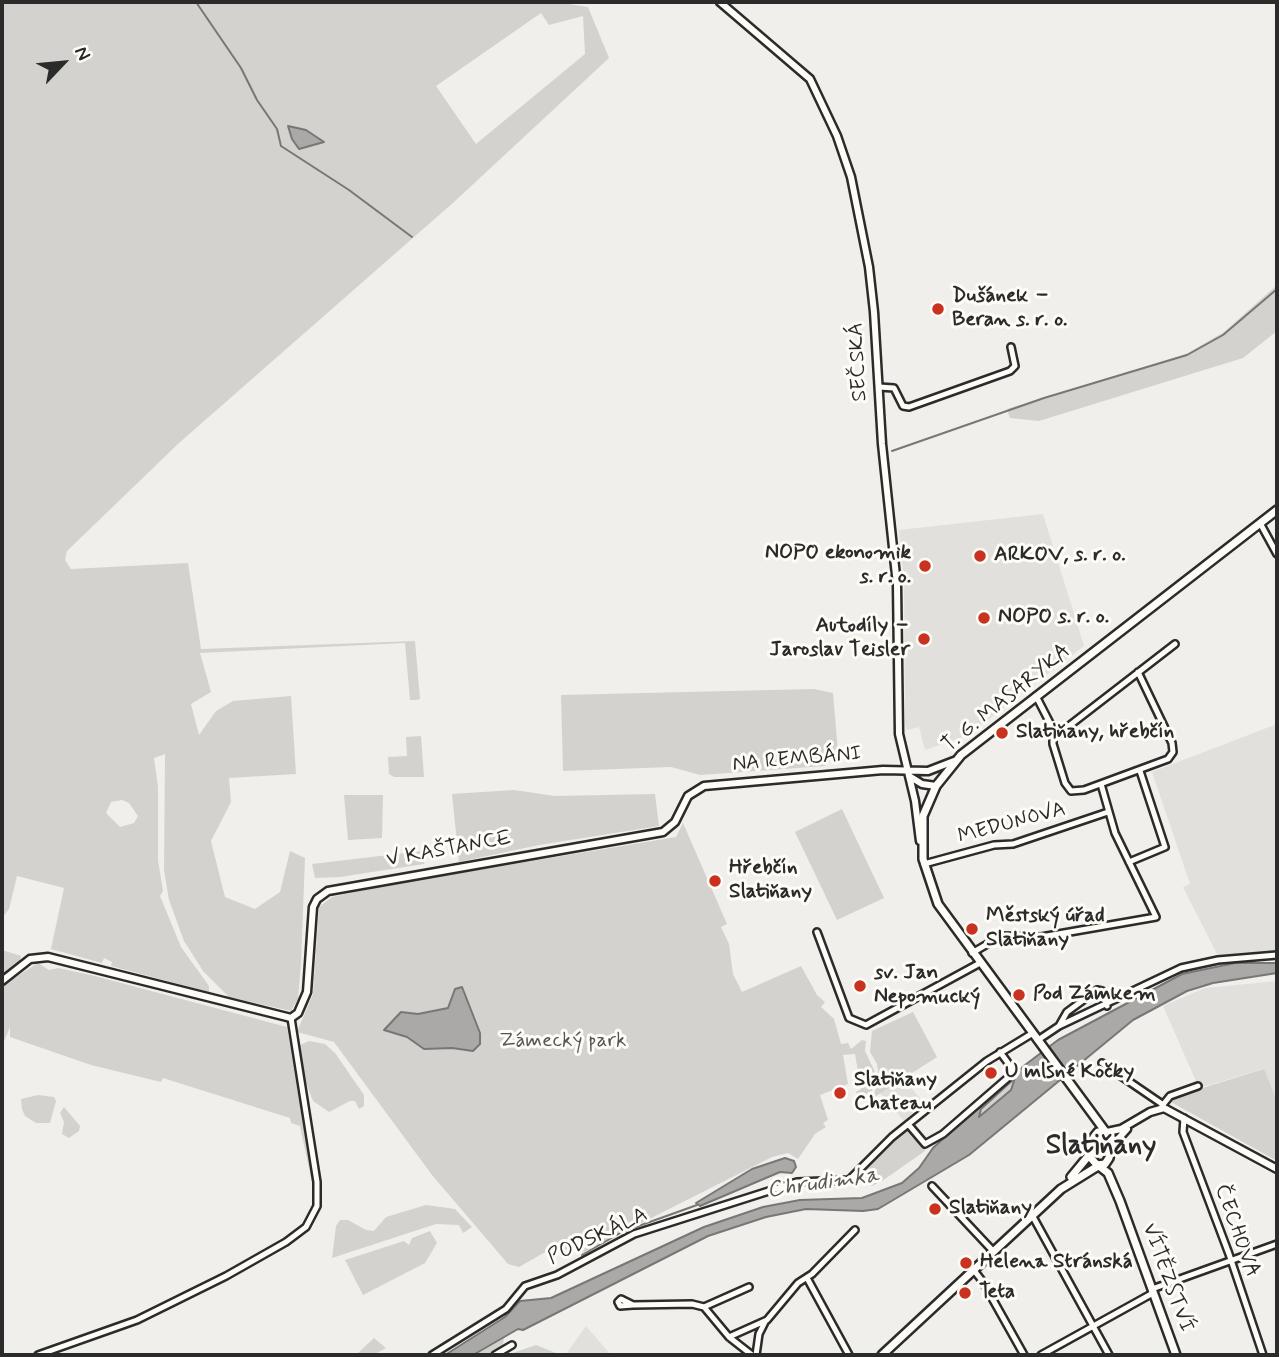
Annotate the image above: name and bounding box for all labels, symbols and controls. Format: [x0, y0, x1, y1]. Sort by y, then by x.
north arrow [28, 28, 98, 98]
text: N [68, 42, 96, 65]
place label: Dušánek – Beran s. r. o. [952, 284, 1067, 334]
marker: Dušánek – Beran s. r. o. [930, 301, 946, 317]
street label: SEČSKÁ [844, 322, 874, 402]
place label: NOPO ekonomik s. r. o. [765, 541, 911, 591]
place label: ARKOV, s. r. o. [994, 543, 1126, 569]
marker: ARKOV, s. r. o. [972, 548, 988, 564]
marker: NOPO ekonomik s. r. o. [917, 558, 933, 574]
place label: NOPO s. r. o. [998, 605, 1109, 631]
marker: NOPO s. r. o. [976, 610, 992, 626]
place label: Autodíly – Jaroslav Teisler [769, 614, 910, 664]
marker: Autodíly – Jaroslav Teisler [916, 631, 932, 647]
street label: T. G. MASARYKA [938, 639, 1076, 759]
place label: Slatiňany, hřebčín [1016, 720, 1174, 746]
marker: Slatiňany, hřebčín [994, 725, 1010, 741]
street label: NA REMBÁNI [731, 742, 863, 778]
street label: MEDUNOVA [955, 798, 1069, 850]
street label: V KAŠTANCE [385, 827, 513, 873]
place label: Hřebčín Slatiňany [729, 856, 812, 906]
marker: Hřebčín Slatiňany [707, 873, 723, 889]
place label: Městský úřad Slatiňany [986, 904, 1105, 954]
marker: Městský úřad Slatiňany [964, 921, 980, 937]
place label: sv. Jan Nepomucký [874, 961, 980, 1011]
marker: sv. Jan Nepomucký [852, 978, 868, 994]
place label: Pod Zámkem [1033, 982, 1156, 1008]
marker: Pod Zámkem [1011, 987, 1027, 1003]
park label: Zámecký park [500, 1029, 626, 1055]
place label: U mlsné Kočky [1005, 1060, 1134, 1086]
marker: U mlsné Kočky [983, 1065, 999, 1081]
place label: Slatiňany Chateau [854, 1068, 937, 1118]
marker: Slatiňany Chateau [832, 1085, 848, 1101]
district label: Slatiňany [1046, 1130, 1156, 1164]
water label: Chrudimka [765, 1163, 881, 1205]
street label: ČECHOVA [1208, 1181, 1264, 1281]
place label: Slatiňany [949, 1196, 1032, 1222]
marker: Slatiňany [927, 1201, 943, 1217]
street label: PODSKÁLA [544, 1203, 652, 1271]
street label: VÍTĚZSTVÍ [1136, 1220, 1198, 1336]
place label: Helena Stránská [980, 1250, 1133, 1276]
marker: Helena Stránská [958, 1255, 974, 1271]
place label: Teta [979, 1280, 1015, 1306]
marker: Teta [957, 1285, 973, 1301]

